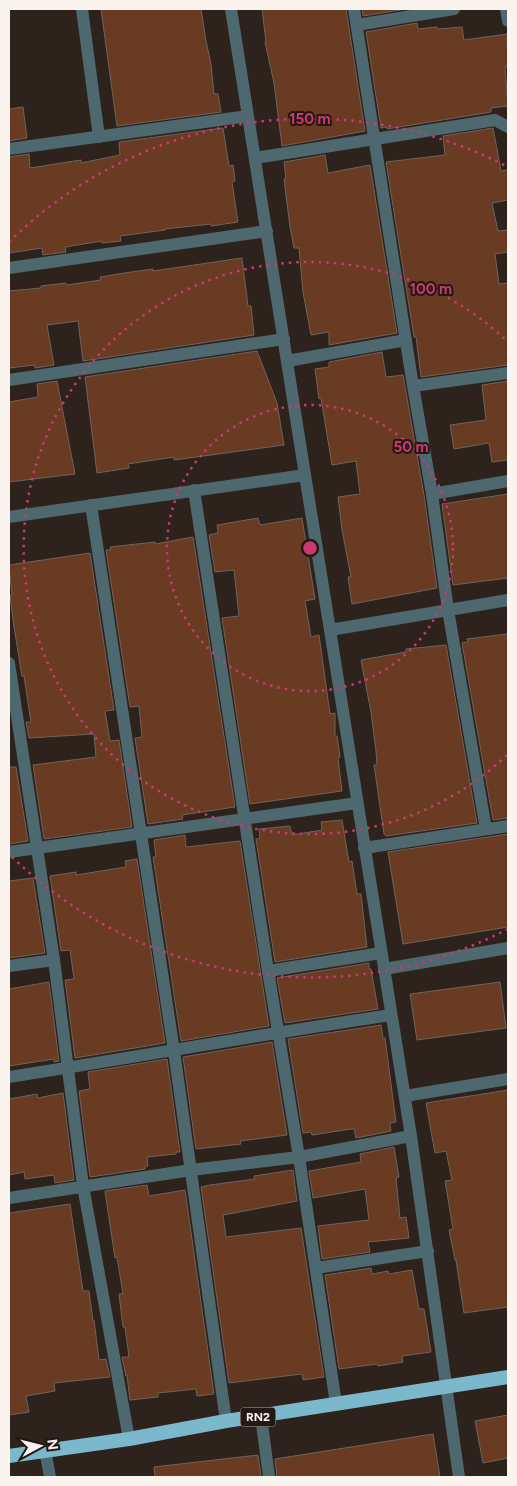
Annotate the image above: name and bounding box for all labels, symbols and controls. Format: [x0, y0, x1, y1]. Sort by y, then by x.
text: 150 m [289, 110, 331, 128]
text: 100 m [410, 280, 452, 298]
text: 50 m [393, 438, 429, 456]
centre of rings [301, 539, 319, 557]
road number: RN2 [240, 1408, 276, 1426]
north arrow [15, 1421, 65, 1471]
text: N [43, 1438, 62, 1451]

